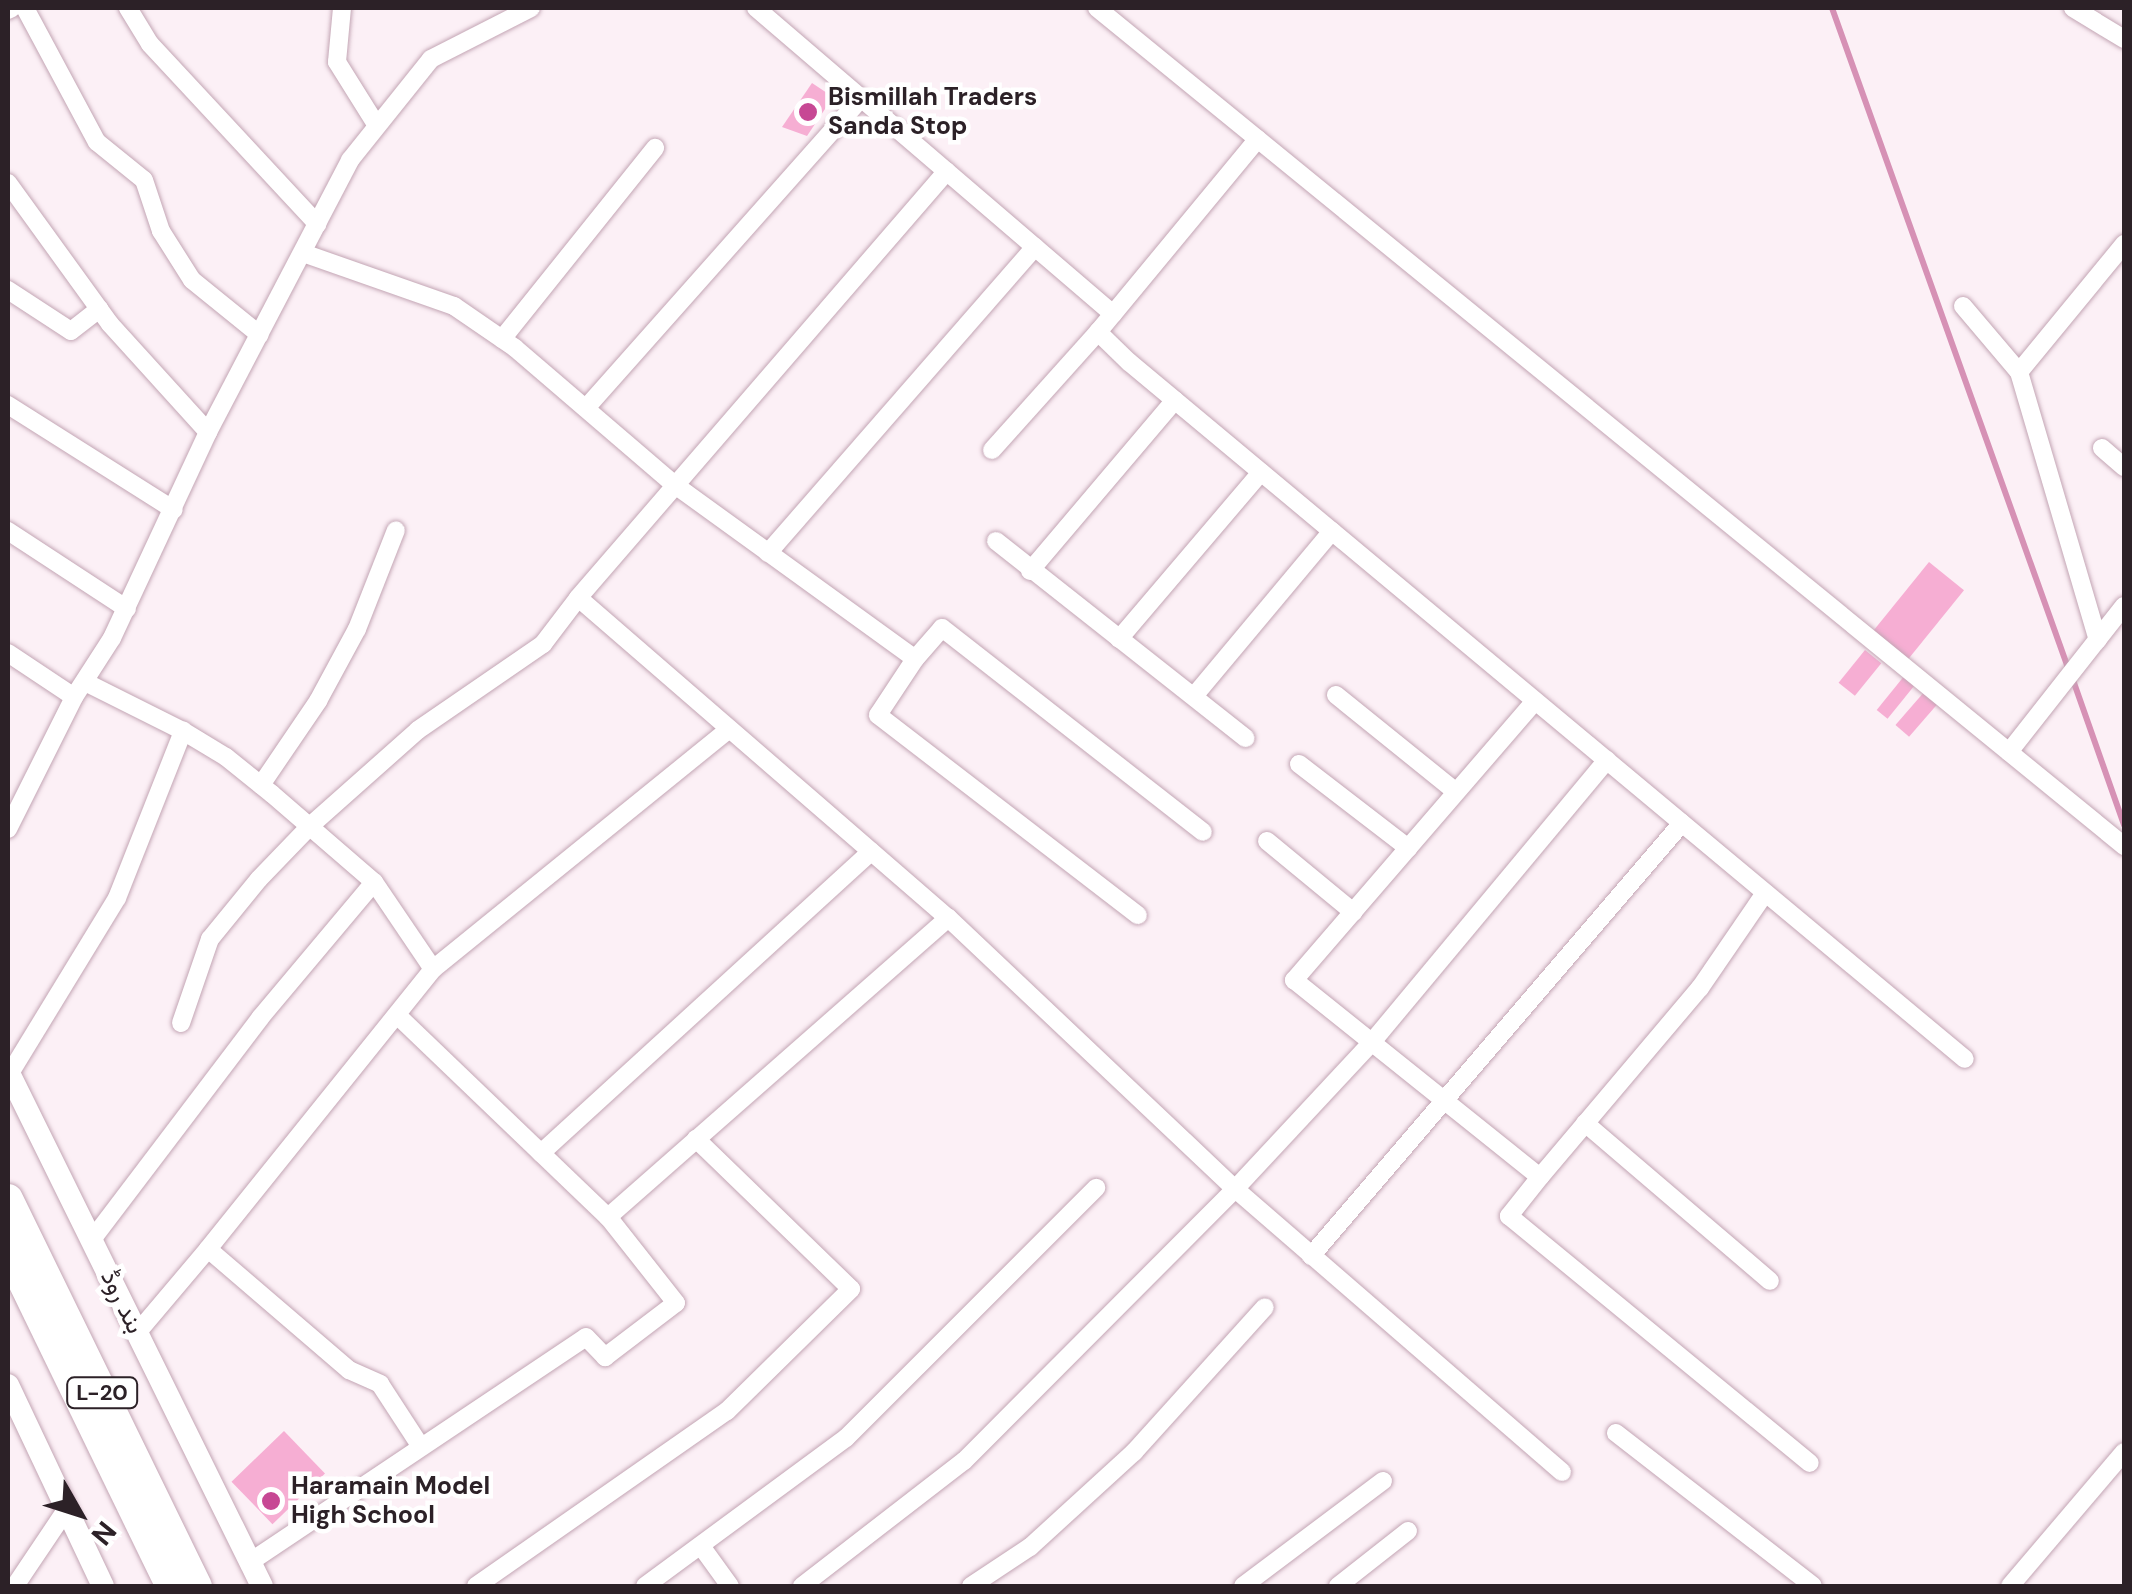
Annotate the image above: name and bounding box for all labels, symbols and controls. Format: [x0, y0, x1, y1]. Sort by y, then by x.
place label: Bismillah Traders Sanda Stop [828, 83, 1037, 142]
marker: Bismillah Traders Sanda Stop [797, 101, 819, 123]
street label: بند روڈ [94, 1265, 150, 1339]
road number: L-20 [64, 1376, 140, 1410]
north arrow [30, 1464, 130, 1564]
place label: Haramain Model High School [291, 1472, 490, 1531]
marker: Haramain Model High School [260, 1490, 282, 1512]
text: N [83, 1514, 125, 1553]

